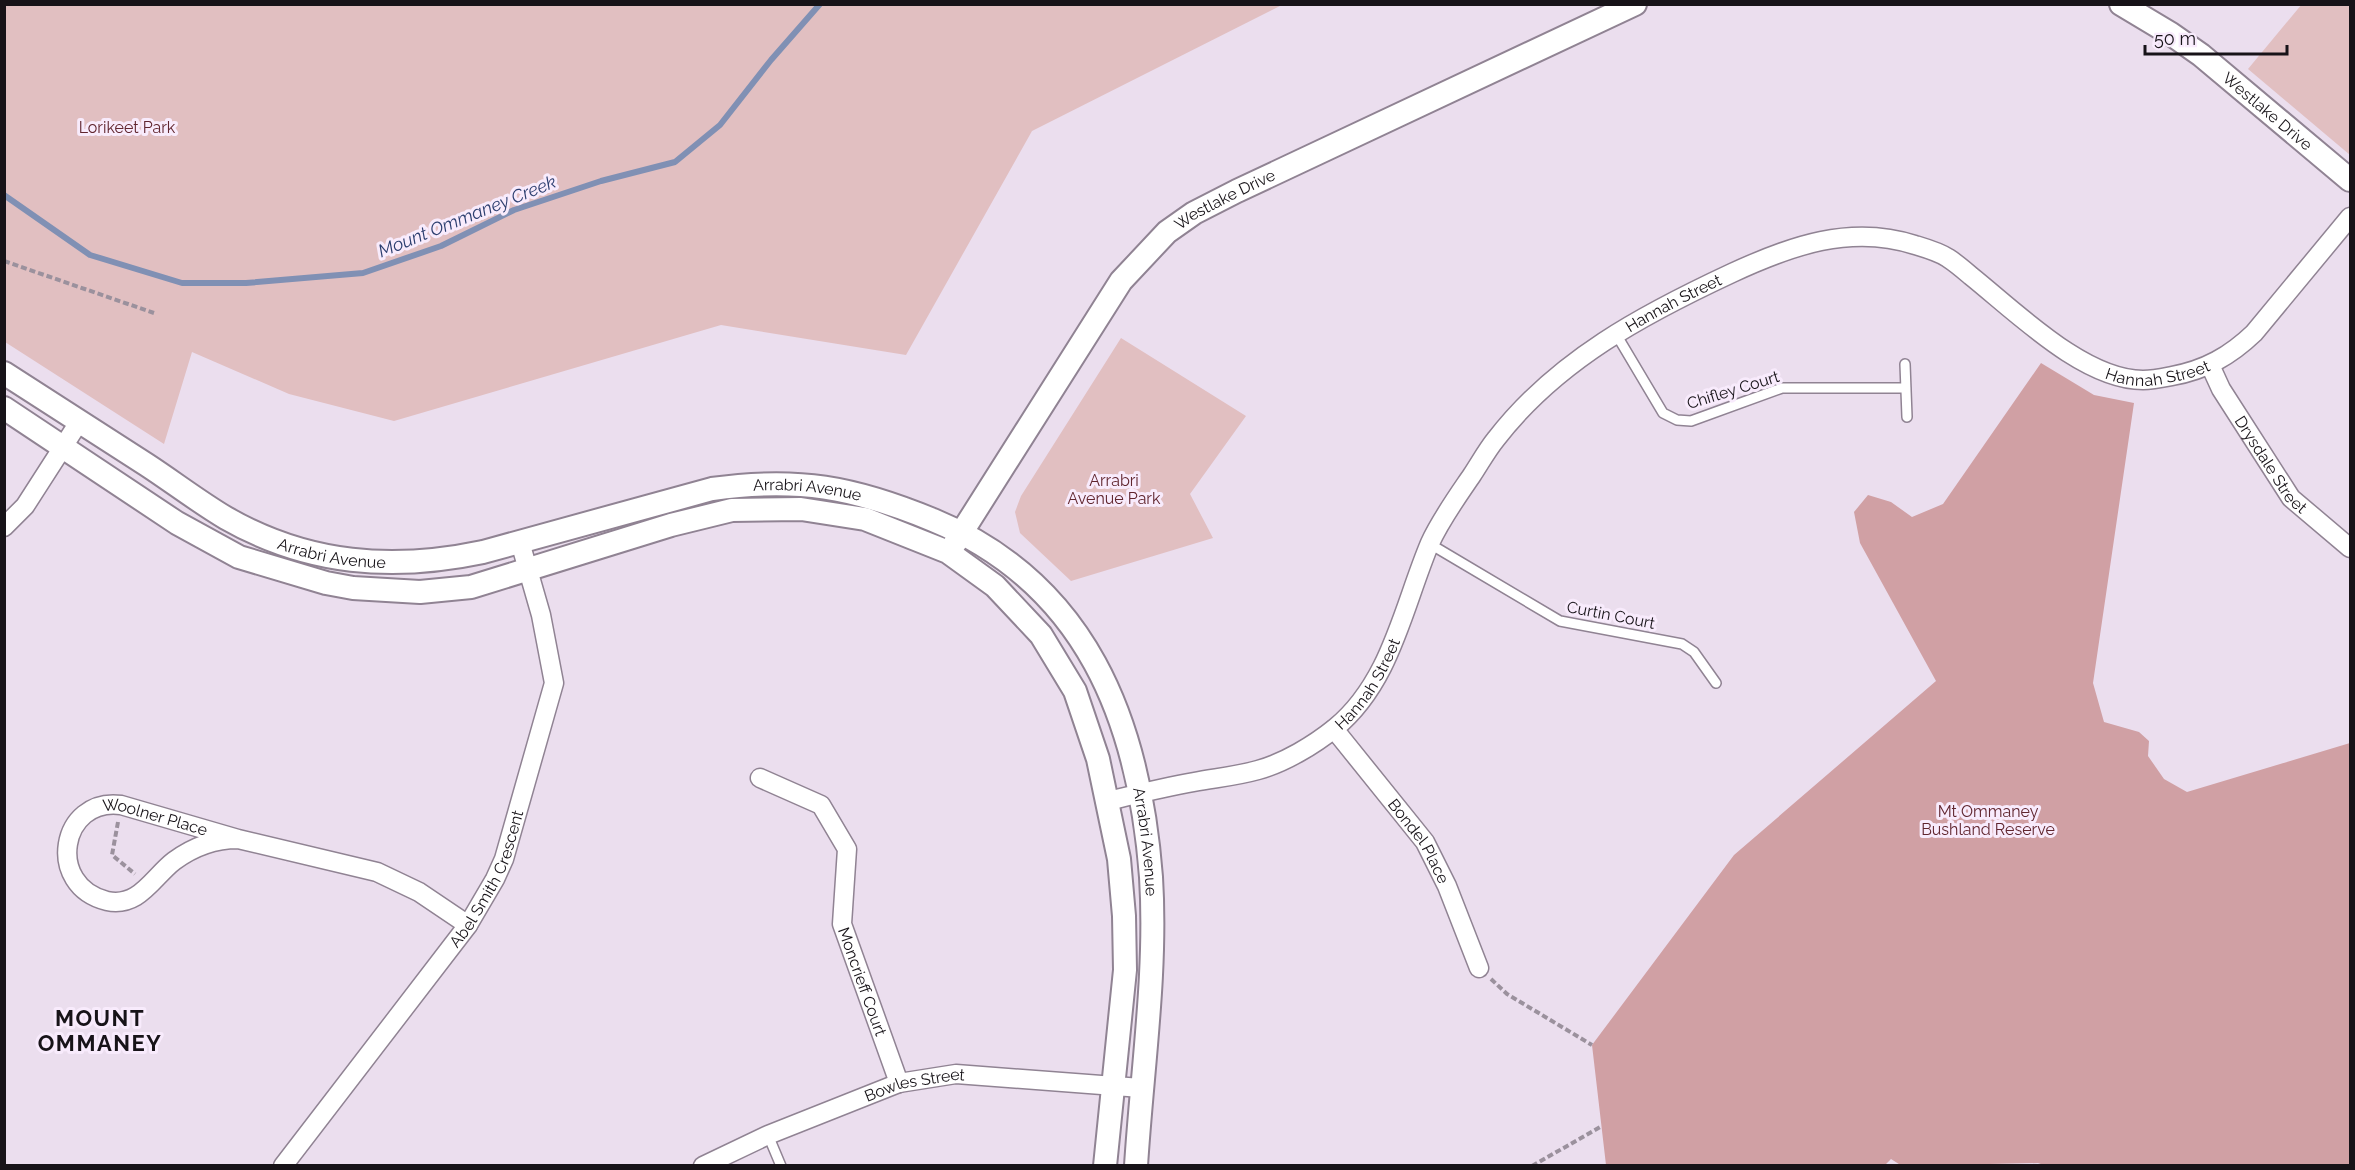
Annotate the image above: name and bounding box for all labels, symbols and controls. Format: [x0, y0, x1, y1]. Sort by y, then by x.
scale bar [2145, 18, 2288, 56]
text: 50 m [2154, 28, 2196, 49]
street label: Westlake Drive [2219, 68, 2316, 154]
park label: Lorikeet Park [79, 118, 176, 137]
street label: Westlake Drive [1171, 165, 1278, 233]
water label: Mount Ommaney Creek [375, 171, 559, 261]
street label: Hannah Street [1622, 270, 1725, 336]
street label: Hannah Street [2103, 356, 2213, 390]
street label: Chifley Court [1685, 367, 1782, 413]
street label: Drysdale Street [2231, 412, 2311, 517]
park label: Arrabri Avenue Park [1068, 471, 1161, 508]
street label: Arrabri Avenue [753, 475, 864, 504]
street label: Arrabri Avenue [275, 534, 386, 572]
street label: Curtin Court [1565, 597, 1657, 633]
street label: Hannah Street [1331, 635, 1404, 733]
street label: Arrabri Avenue [1129, 786, 1161, 896]
street label: Woolner Place [102, 795, 210, 839]
street label: Bondel Place [1384, 795, 1454, 886]
park label: Mt Ommaney Bushland Reserve [1921, 802, 2055, 839]
street label: Abel Smith Crescent [445, 807, 527, 951]
street label: Moncrieff Court [834, 925, 891, 1039]
district label: MOUNT OMMANEY [38, 1005, 162, 1056]
street label: Bowles Street [862, 1064, 966, 1105]

